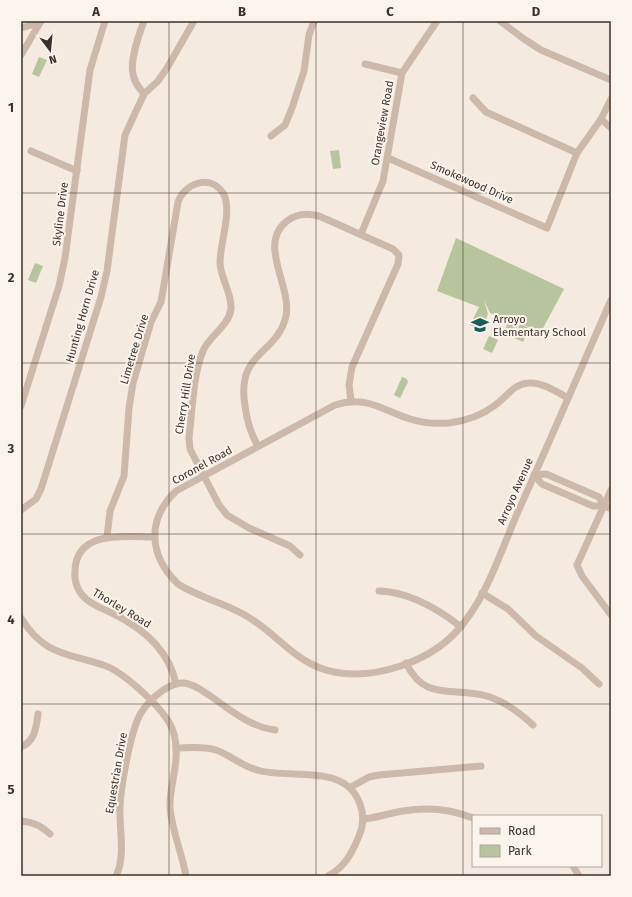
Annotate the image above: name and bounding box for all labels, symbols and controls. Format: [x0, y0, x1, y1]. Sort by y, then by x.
text: A [91, 4, 100, 19]
text: B [238, 4, 246, 19]
text: C [386, 4, 394, 19]
text: D [532, 4, 541, 19]
north arrow [30, 30, 70, 70]
text: N [47, 52, 58, 66]
street label: Orangeview Road [369, 80, 396, 167]
text: 1 [8, 100, 14, 115]
street label: Smokewood Drive [428, 158, 515, 207]
street label: Skyline Drive [50, 181, 71, 247]
street label: Hunting Horn Drive [63, 268, 102, 364]
text: 2 [8, 270, 15, 285]
street label: Limetree Drive [118, 313, 151, 386]
place label: Arroyo Elementary School [493, 313, 586, 339]
school or university icon: Arroyo Elementary School [470, 315, 490, 335]
street label: Cherry Hill Drive [173, 353, 198, 435]
text: 3 [7, 441, 15, 456]
street label: Coronel Road [170, 444, 235, 487]
street label: Arroyo Avenue [495, 456, 536, 527]
street label: Thorley Road [90, 586, 153, 631]
text: 4 [7, 612, 15, 627]
street label: Equestrian Drive [103, 731, 130, 815]
text: 5 [8, 782, 15, 797]
legend [472, 815, 602, 867]
text: Road [508, 824, 536, 838]
text: Park [508, 844, 532, 858]

